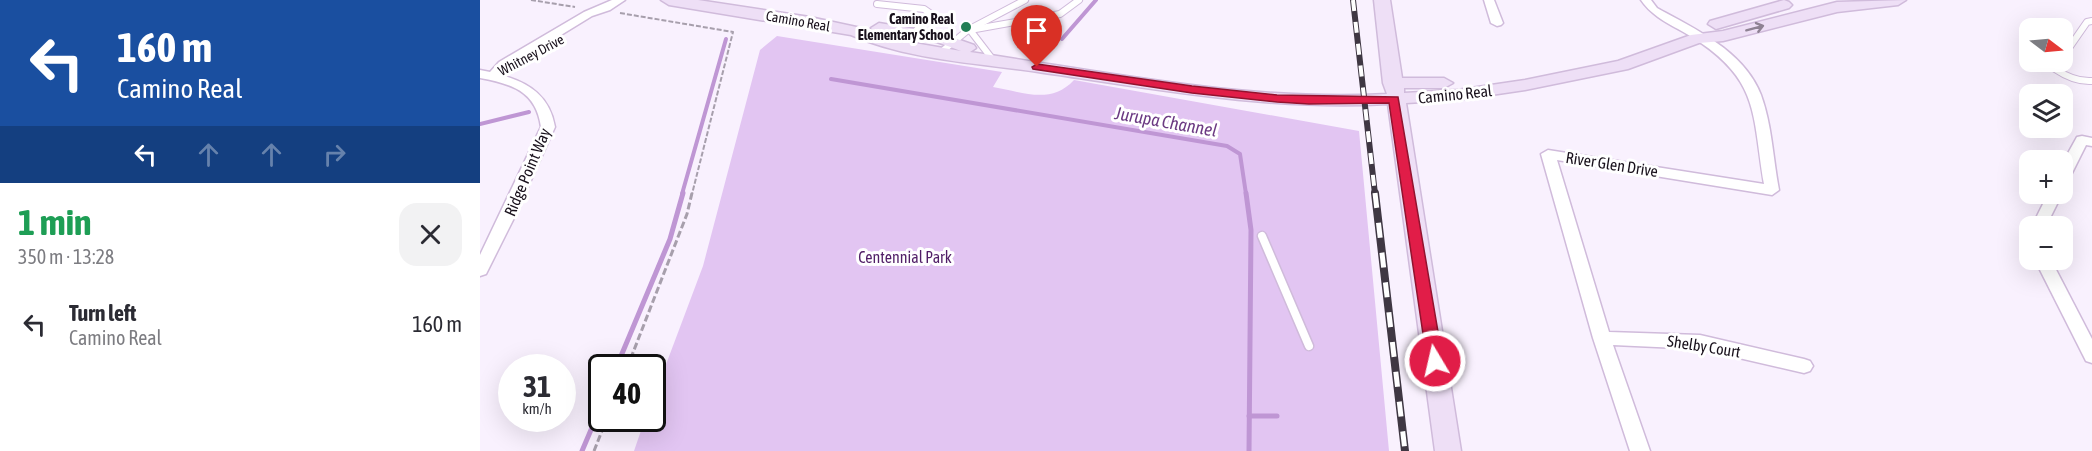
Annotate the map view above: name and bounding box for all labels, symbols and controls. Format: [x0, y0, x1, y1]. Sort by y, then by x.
pin [1011, 5, 1062, 67]
street label: Camino Real [765, 7, 832, 35]
place label: Camino Real Elementary School [858, 11, 954, 43]
icon: arrive [1020, 14, 1053, 47]
north arrow [2019, 18, 2073, 72]
map controls [2019, 18, 2073, 270]
marker: Camino Real Elementary School [959, 20, 973, 34]
one-way arrow [1745, 21, 1764, 33]
text: 160 m [117, 23, 212, 71]
icon: left [18, 24, 96, 102]
street label: Whitney Drive [495, 31, 567, 79]
text: Camino Real [117, 73, 242, 104]
street label: Camino Real [1417, 81, 1494, 107]
button: layers [2019, 84, 2073, 138]
water label: Jurupa Channel [1112, 102, 1219, 141]
street label: Ridge Point Way [500, 125, 555, 219]
icon: left [129, 138, 162, 171]
icon: ahead [192, 138, 225, 171]
icon: ahead [255, 138, 288, 171]
icon: right [318, 138, 351, 171]
street label: River Glen Drive [1565, 148, 1659, 180]
button: + [2019, 150, 2073, 204]
text: 1 min [18, 201, 92, 243]
button: close [399, 203, 462, 266]
button: − [2019, 216, 2073, 270]
text: 350 m · 13:28 [18, 245, 114, 268]
park label: Centennial Park [858, 248, 952, 266]
text: Turn left [69, 300, 136, 326]
icon: left [18, 308, 51, 341]
text: 160 m [412, 311, 462, 337]
text: Camino Real [69, 326, 162, 349]
position arrow [1403, 329, 1467, 393]
street label: Shelby Court [1666, 331, 1742, 362]
speed limit sign: 40 [588, 354, 666, 432]
text: 31 [523, 369, 551, 403]
text: km/h [522, 400, 552, 417]

